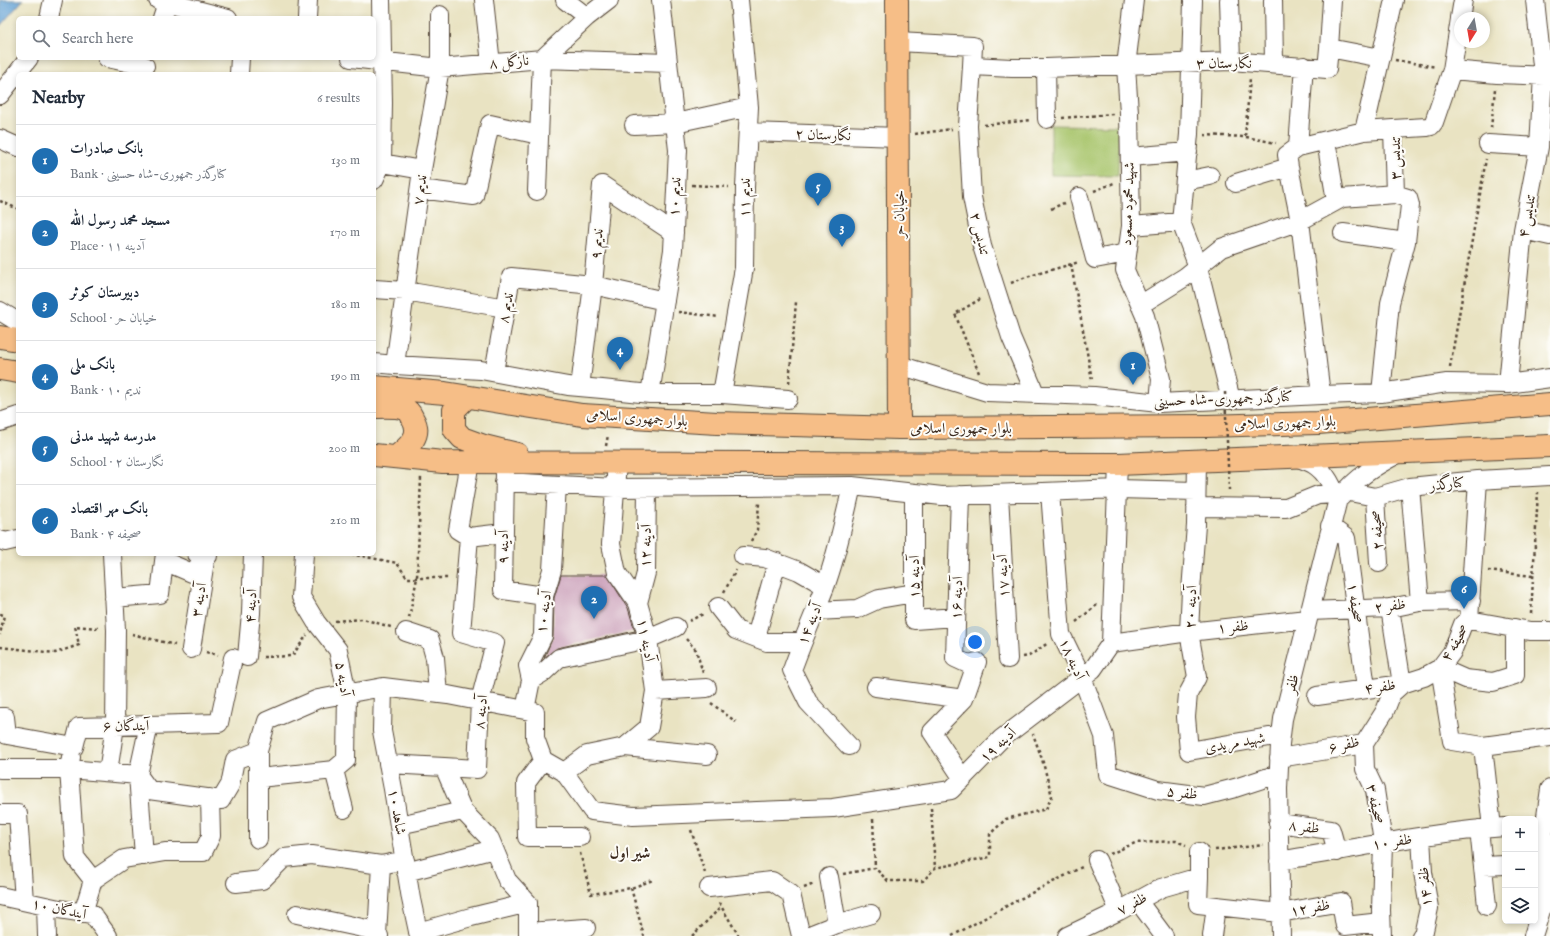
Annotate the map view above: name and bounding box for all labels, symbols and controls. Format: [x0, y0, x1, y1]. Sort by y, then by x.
north arrow [1454, 12, 1490, 48]
search box [16, 16, 376, 60]
icon: search [30, 27, 52, 49]
text: Search here [62, 29, 133, 48]
street label: نازگل ۸ [488, 51, 530, 73]
street label: نگارستان ۳ [1196, 53, 1252, 73]
text: Nearby [32, 88, 85, 109]
text: 6 results [317, 90, 360, 107]
street label: نگارستان ۲ [795, 124, 851, 145]
street label: تندیس ۳ [1386, 136, 1405, 180]
text: بانک صادرات [70, 139, 143, 158]
text: 1 [43, 152, 47, 169]
text: 130 m [331, 152, 360, 169]
street label: شهید محمود مسعود [1117, 162, 1139, 246]
text: Bank · کنارگذر جمهوری-شاه حسینی [70, 166, 227, 183]
street label: ندیم ۷ [408, 173, 435, 207]
pin: 5 [805, 173, 831, 206]
street label: ندیم ۱۰ [664, 176, 689, 217]
street label: ندیم ۱۱ [735, 178, 758, 218]
street label: خیابان حر [890, 190, 909, 240]
street label: تندیس ۴ [1514, 193, 1540, 239]
street label: تندیس ۲ [965, 210, 995, 258]
text: مسجد محمد رسول الله [70, 211, 170, 230]
pin: 3 [829, 214, 855, 247]
text: 2 [42, 224, 48, 241]
text: 170 m [330, 224, 360, 241]
street label: ندیم ۹ [586, 227, 611, 260]
text: Place · آدینه ۱۱ [70, 238, 144, 255]
text: دبیرستان کوثر [70, 283, 140, 302]
street label: ندیم ۸ [494, 291, 521, 325]
text: 3 [43, 296, 47, 313]
text: 180 m [331, 296, 360, 313]
text: School · خیابان حر [70, 310, 157, 327]
pin: 4 [607, 337, 633, 370]
pin: 1 [1120, 352, 1146, 385]
text: بانک ملی [70, 355, 115, 374]
text: 4 [42, 368, 48, 385]
text: 190 m [330, 368, 360, 385]
text: Bank · ندیم ۱۰ [70, 382, 141, 399]
street label: کنارگذر جمهوری-شاه حسینی [1153, 385, 1293, 412]
street label: بلوار جمهوری اسلامی [586, 405, 689, 431]
street label: بلوار جمهوری اسلامی [1234, 412, 1336, 434]
street label: بلوار جمهوری اسلامی [910, 419, 1012, 438]
text: مدرسه شهید مدنی [70, 427, 156, 446]
text: 5 [43, 440, 47, 457]
text: 200 m [328, 440, 360, 457]
text: School · نگارستان ۲ [70, 454, 164, 471]
street label: کنارگذر [1426, 471, 1466, 496]
text: بانک مهر اقتصاد [70, 499, 148, 518]
street label: صحیفه ۲ [1366, 510, 1388, 550]
text: 6 [42, 512, 48, 529]
text: 210 m [330, 512, 360, 529]
street label: آدینه ۱۲ [636, 522, 656, 568]
text: Bank · صحیفه ۴ [70, 526, 141, 543]
street label: آدینه ۹ [494, 528, 513, 564]
street label: آدینه ۱۷ [992, 552, 1014, 598]
street label: آدینه ۱۵ [905, 554, 924, 599]
street label: آدینه ۱۶ [947, 574, 967, 620]
pin: 6 [1451, 576, 1477, 609]
street label: آدینه ۳ [187, 580, 211, 619]
street label: صحیفه ۱ [1343, 582, 1367, 624]
street label: آدینه ۲۰ [1181, 583, 1201, 629]
street label: آدینه ۴ [241, 586, 261, 624]
pin: 2 [581, 586, 607, 619]
street label: آدینه ۱۰ [532, 588, 556, 635]
street label: ظفر ۲ [1373, 595, 1407, 617]
street label: آدینه ۱۴ [793, 599, 828, 648]
street label: ظفر ۱ [1216, 616, 1250, 638]
street label: آدینه ۱۱ [633, 617, 660, 665]
street label: صحیفه ۴ [1437, 621, 1473, 665]
your location [965, 632, 985, 652]
street label: آدینه ۱۸ [1054, 635, 1090, 684]
street label: آدینه ۵ [331, 660, 355, 699]
street label: ظفر [1280, 672, 1304, 698]
street label: ظفر ۴ [1363, 675, 1397, 699]
street label: آدینه ۸ [470, 692, 492, 730]
street label: آیندگان ۶ [103, 716, 151, 736]
street label: آدینه ۱۹ [976, 722, 1022, 767]
street label: شهید مریدی [1203, 728, 1267, 759]
street label: ظفر ۶ [1326, 732, 1362, 758]
street label: ظفر ۵ [1165, 782, 1199, 804]
street label: صحیفه ۳ [1362, 782, 1388, 826]
street label: شاهد ۱۰ [384, 787, 410, 837]
street label: ظفر ۸ [1287, 816, 1321, 838]
map controls [1502, 816, 1538, 924]
button: + [1502, 816, 1538, 852]
street label: ظفر ۱۰ [1371, 829, 1413, 855]
district label: شیر اول [610, 844, 650, 864]
button: − [1502, 852, 1538, 888]
street label: ظفر ۱۴ [1414, 866, 1436, 908]
street label: ظفر ۷ [1114, 888, 1150, 920]
button: layers [1502, 888, 1538, 924]
street label: آیندگان ۱۰ [30, 894, 90, 924]
street label: ظفر ۱۲ [1289, 895, 1331, 921]

